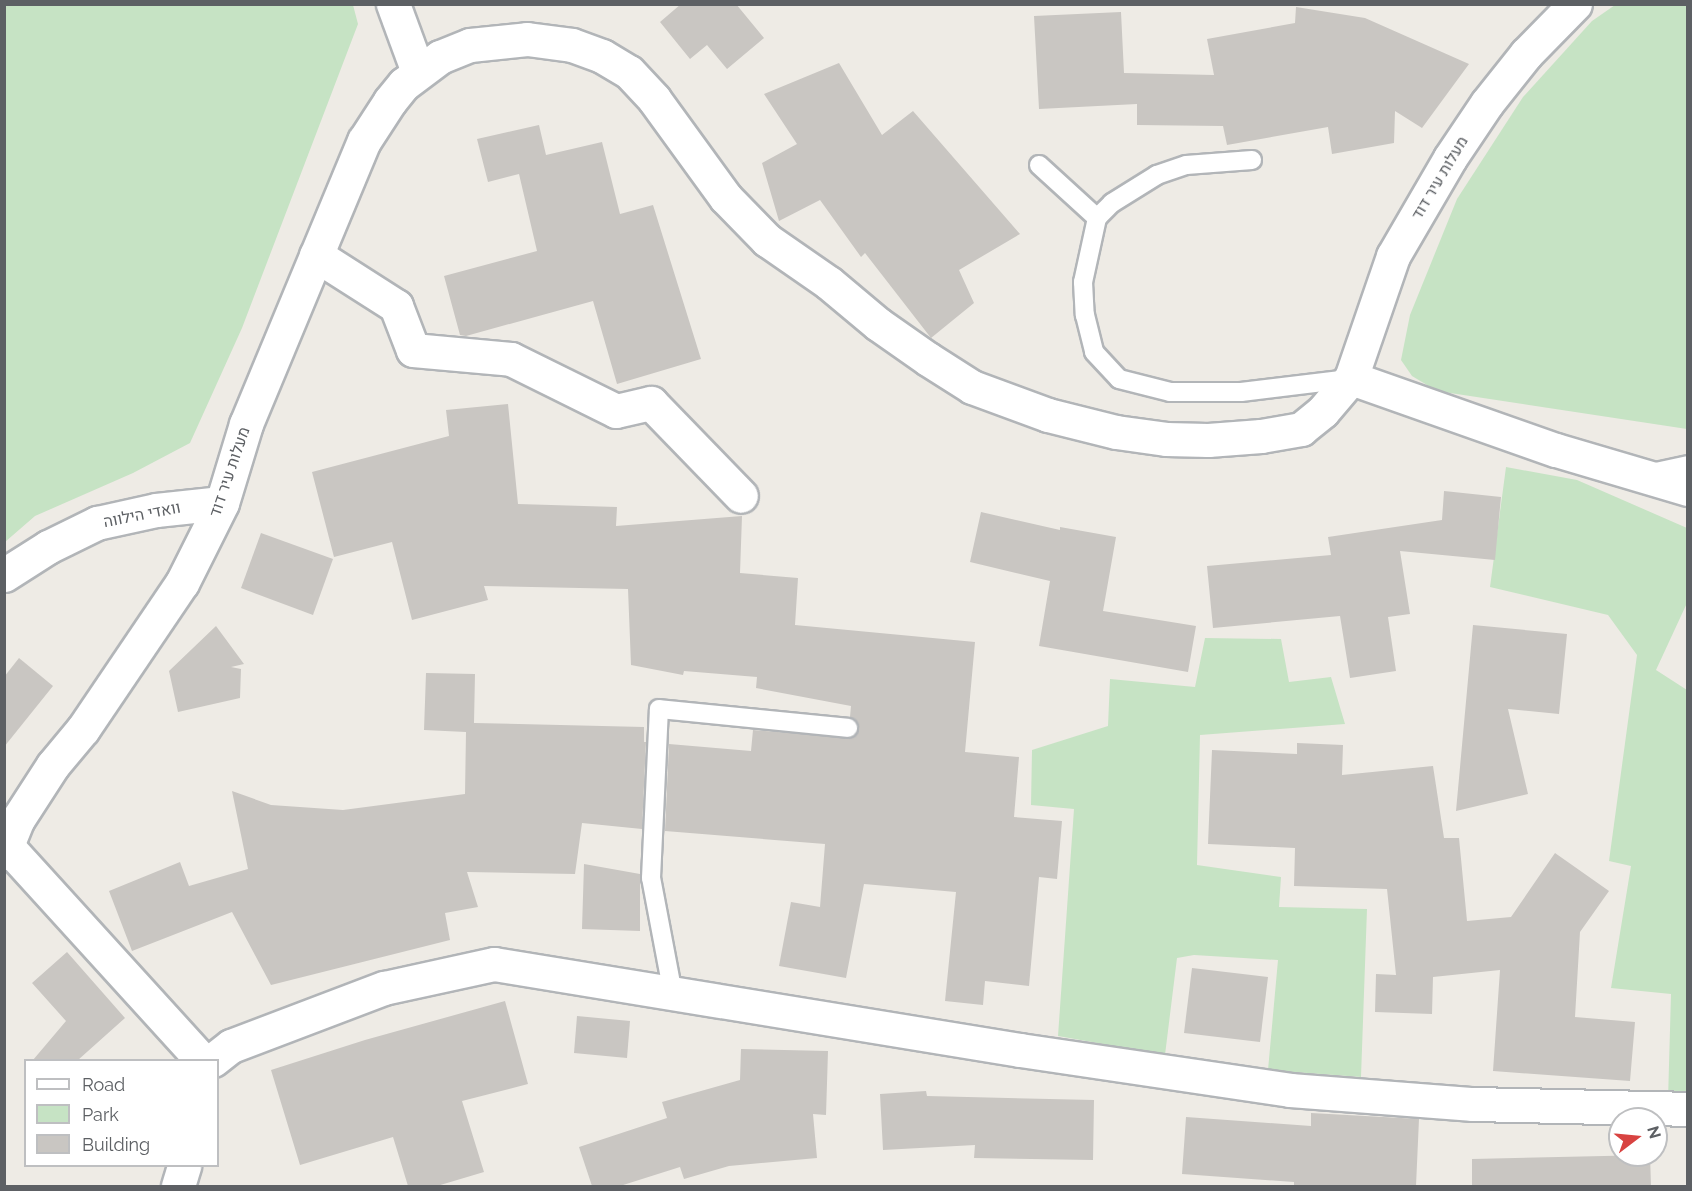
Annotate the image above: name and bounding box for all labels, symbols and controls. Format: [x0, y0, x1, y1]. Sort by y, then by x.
street label: מעלות עיר דוד [1408, 133, 1472, 223]
street label: מעלות עיר דוד [206, 425, 254, 519]
street label: וואדי הילווה [102, 498, 182, 532]
legend [24, 1059, 219, 1167]
text: Road [82, 1074, 125, 1095]
text: Park [82, 1104, 119, 1125]
north arrow [1608, 1107, 1668, 1167]
text: N [1643, 1124, 1665, 1141]
text: Building [82, 1134, 150, 1155]

